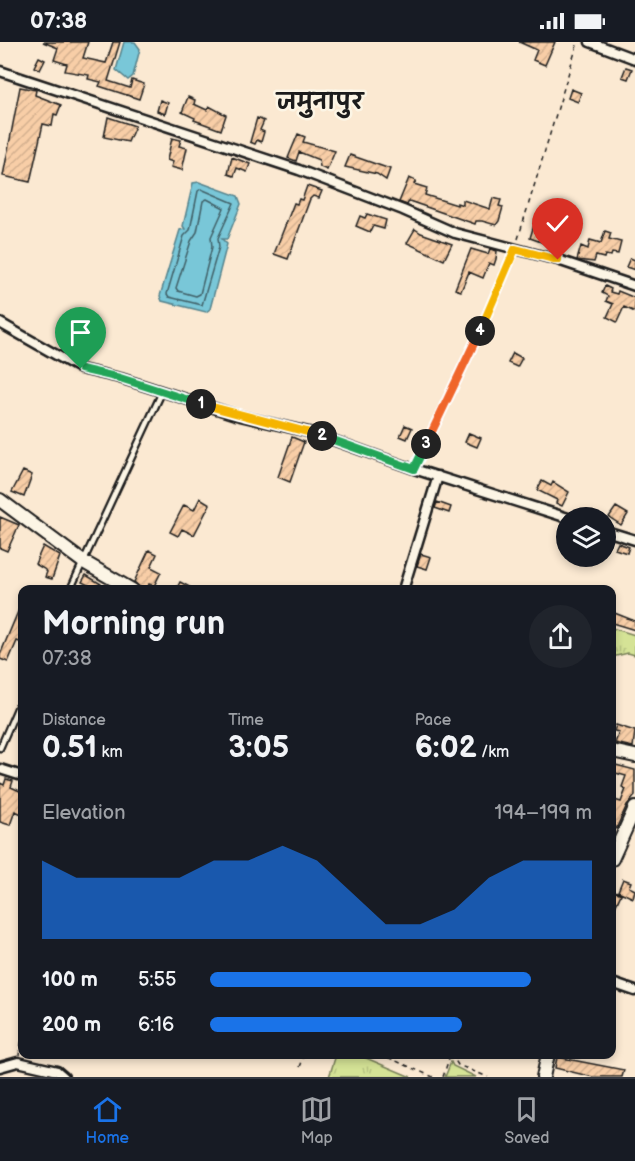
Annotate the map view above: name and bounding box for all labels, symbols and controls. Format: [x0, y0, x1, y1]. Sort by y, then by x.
text: 07:38 [30, 8, 87, 35]
district label: जमुनापुर [275, 89, 365, 119]
pin [532, 198, 583, 260]
icon: check [541, 207, 574, 240]
pin [55, 307, 106, 369]
icon: arrive [64, 316, 97, 349]
pin: 4 [465, 316, 495, 346]
text: 4 [475, 321, 485, 340]
pin: 1 [186, 389, 216, 419]
text: 1 [198, 394, 204, 413]
pin: 2 [307, 421, 337, 451]
text: 2 [317, 426, 327, 445]
pin: 3 [411, 429, 441, 459]
text: 3 [421, 434, 431, 453]
map controls [556, 507, 616, 567]
button: layers [556, 507, 616, 567]
text: Morning run [42, 604, 225, 644]
button: share [529, 605, 592, 668]
text: 07:38 [42, 647, 92, 671]
text: Distance [42, 711, 106, 730]
text: Time [228, 711, 264, 730]
text: Pace [415, 711, 451, 730]
text: 0.51 [42, 730, 97, 766]
text: 3:05 [228, 730, 289, 766]
text: 6:02 [415, 730, 477, 766]
text: km [97, 743, 123, 762]
text: /km [477, 743, 509, 762]
text: Elevation [42, 801, 125, 825]
text: 194–199 m [495, 801, 592, 825]
text: 100 m [42, 968, 98, 992]
text: 5:55 [138, 968, 176, 992]
text: 200 m [42, 1013, 101, 1037]
text: 6:16 [138, 1013, 174, 1037]
tab: Home [86, 1093, 129, 1148]
tab: Map [300, 1093, 333, 1148]
tab: Saved [504, 1093, 549, 1148]

